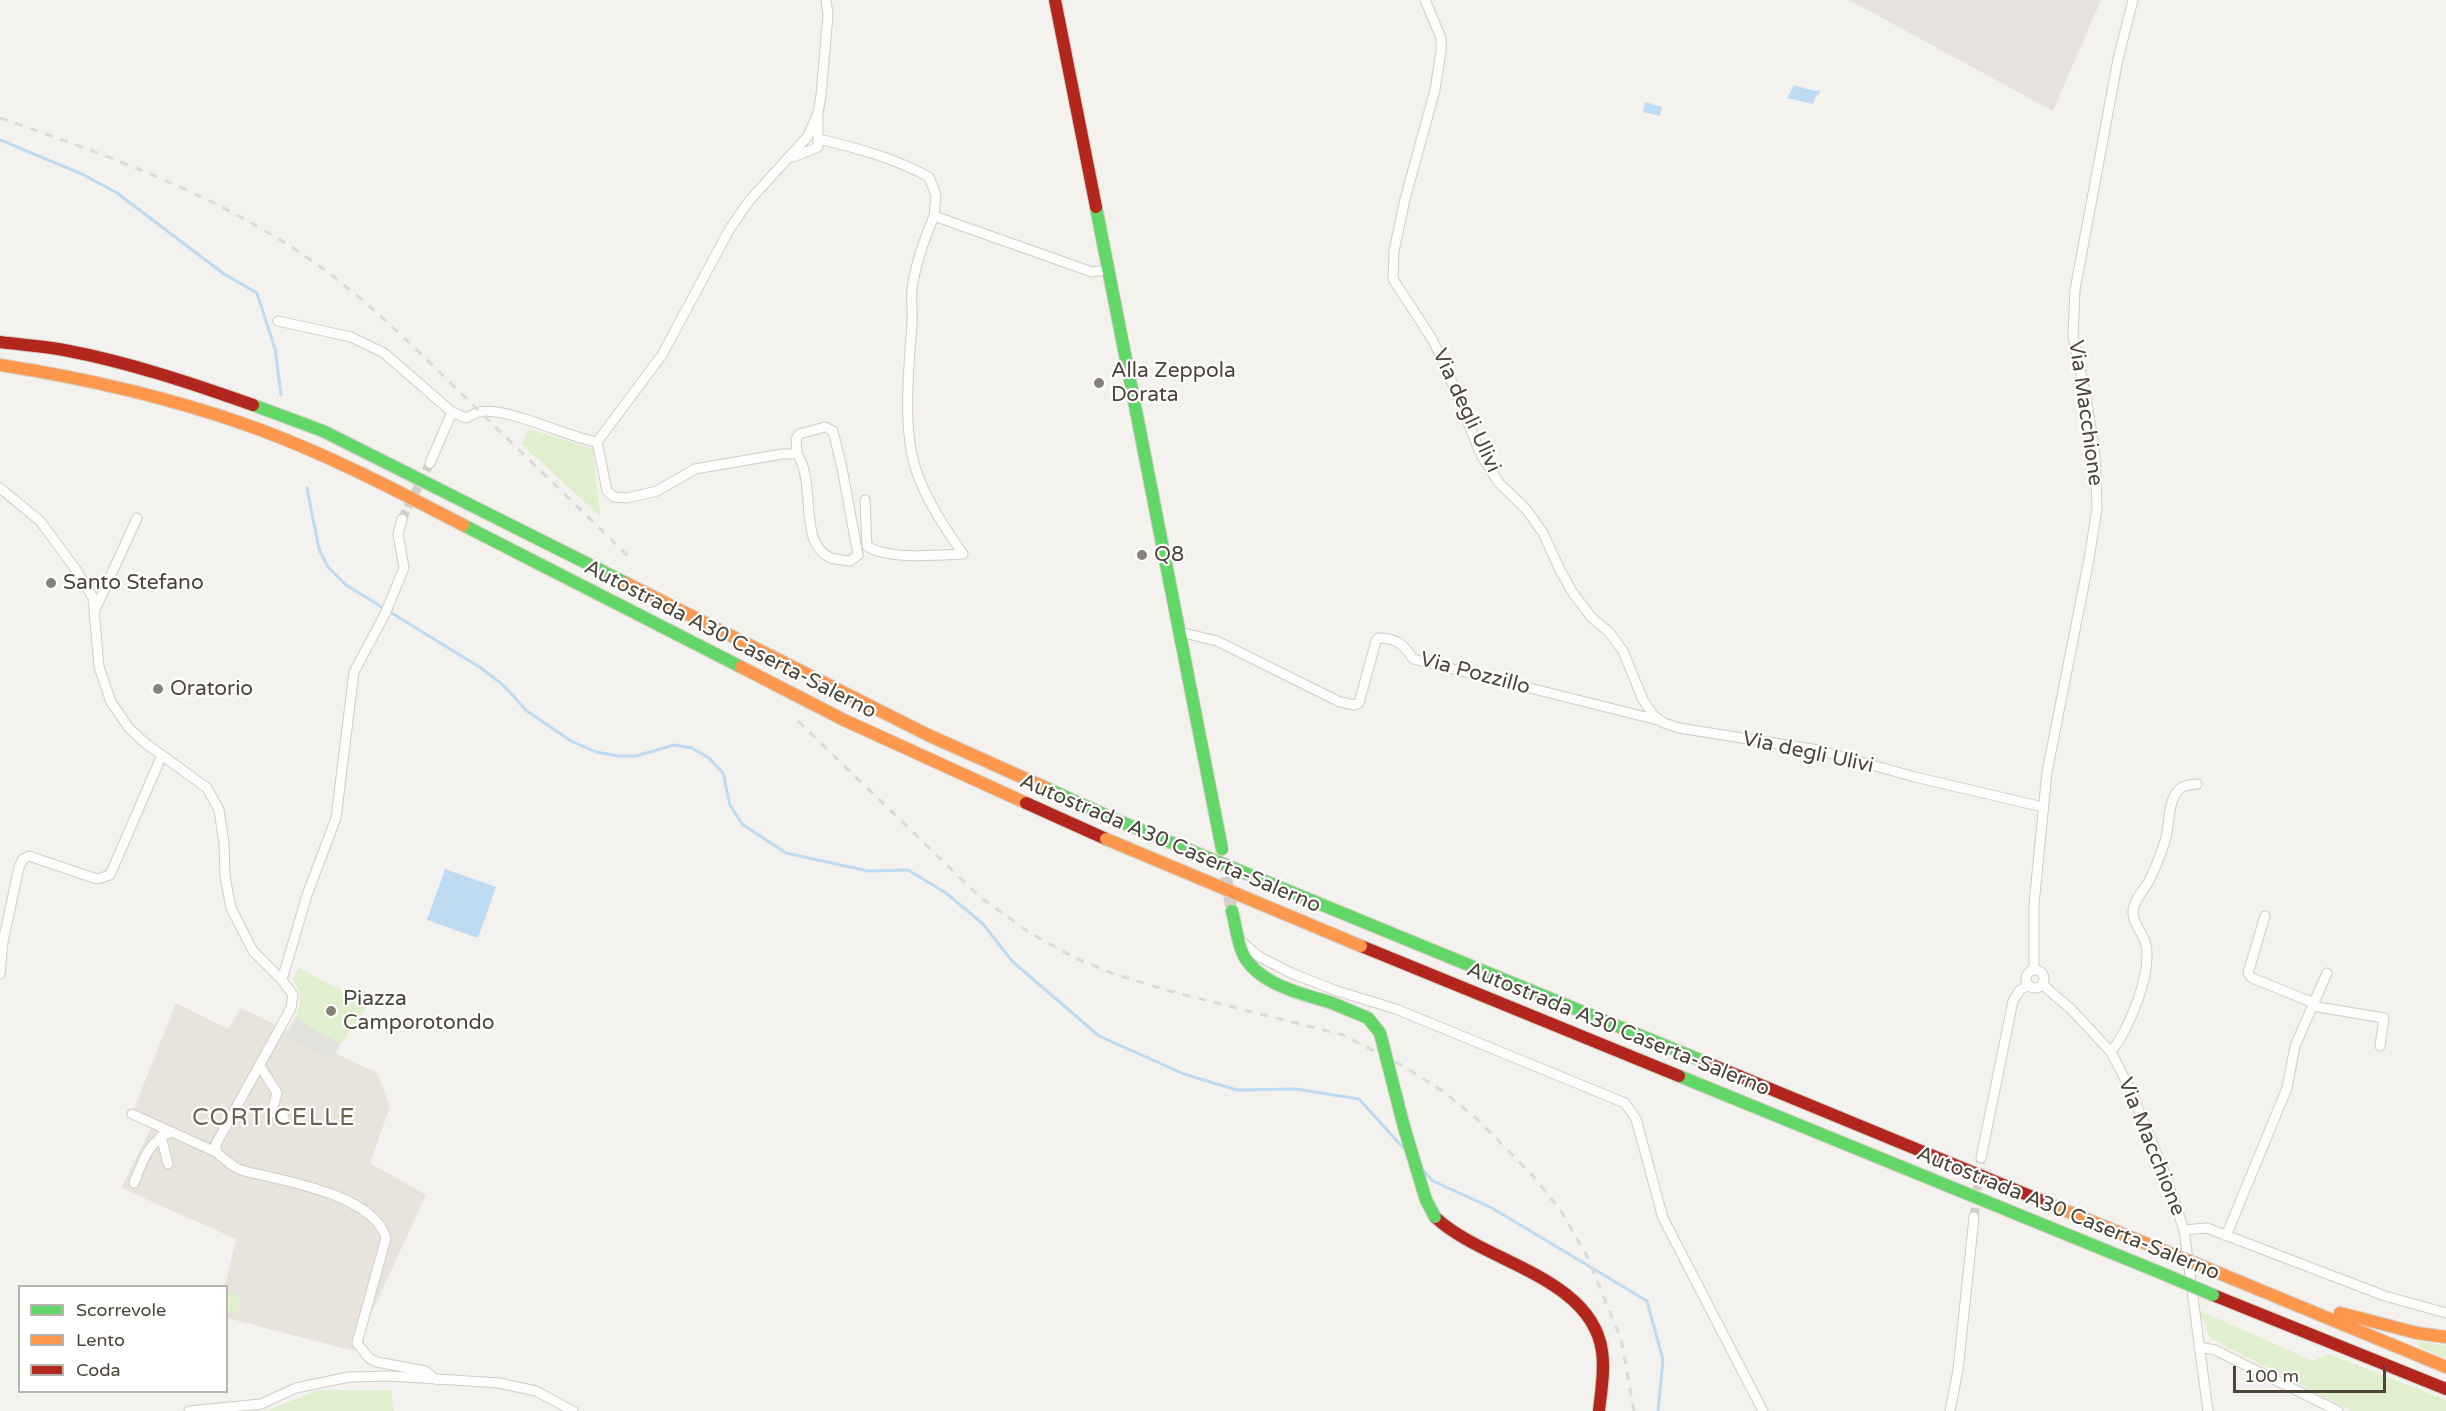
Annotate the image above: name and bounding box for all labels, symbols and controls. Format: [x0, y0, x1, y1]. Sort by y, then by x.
street label: Via Macchione [2062, 339, 2108, 487]
street label: Via degli Ulivi [1426, 345, 1506, 477]
place label: Alla Zeppola Dorata [1111, 358, 1236, 408]
marker: Alla Zeppola Dorata [1092, 376, 1106, 390]
place label: Q8 [1154, 542, 1184, 568]
marker: Q8 [1135, 548, 1149, 562]
street label: Autostrada A30 Caserta-Salerno [580, 555, 880, 725]
place label: Santo Stefano [63, 570, 204, 596]
marker: Santo Stefano [44, 576, 58, 590]
street label: Via Pozzillo [1417, 647, 1533, 701]
place label: Oratorio [170, 676, 253, 702]
marker: Oratorio [151, 682, 165, 696]
street label: Via degli Ulivi [1740, 727, 1876, 779]
street label: Autostrada A30 Caserta-Salerno [1016, 769, 1324, 919]
street label: Autostrada A30 Caserta-Salerno [1463, 958, 1773, 1102]
place label: Piazza Camporotondo [343, 986, 495, 1036]
marker: Piazza Camporotondo [324, 1004, 338, 1018]
street label: Via Macchione [2112, 1074, 2190, 1220]
district label: CORTICELLE [192, 1105, 356, 1133]
street label: Autostrada A30 Caserta-Salerno [1913, 1142, 2223, 1286]
legend [18, 1285, 228, 1393]
text: Scorrevole [76, 1299, 166, 1321]
text: Lento [76, 1329, 125, 1351]
scale bar [2236, 1354, 2389, 1392]
text: Coda [76, 1359, 121, 1381]
text: 100 m [2244, 1365, 2299, 1387]

